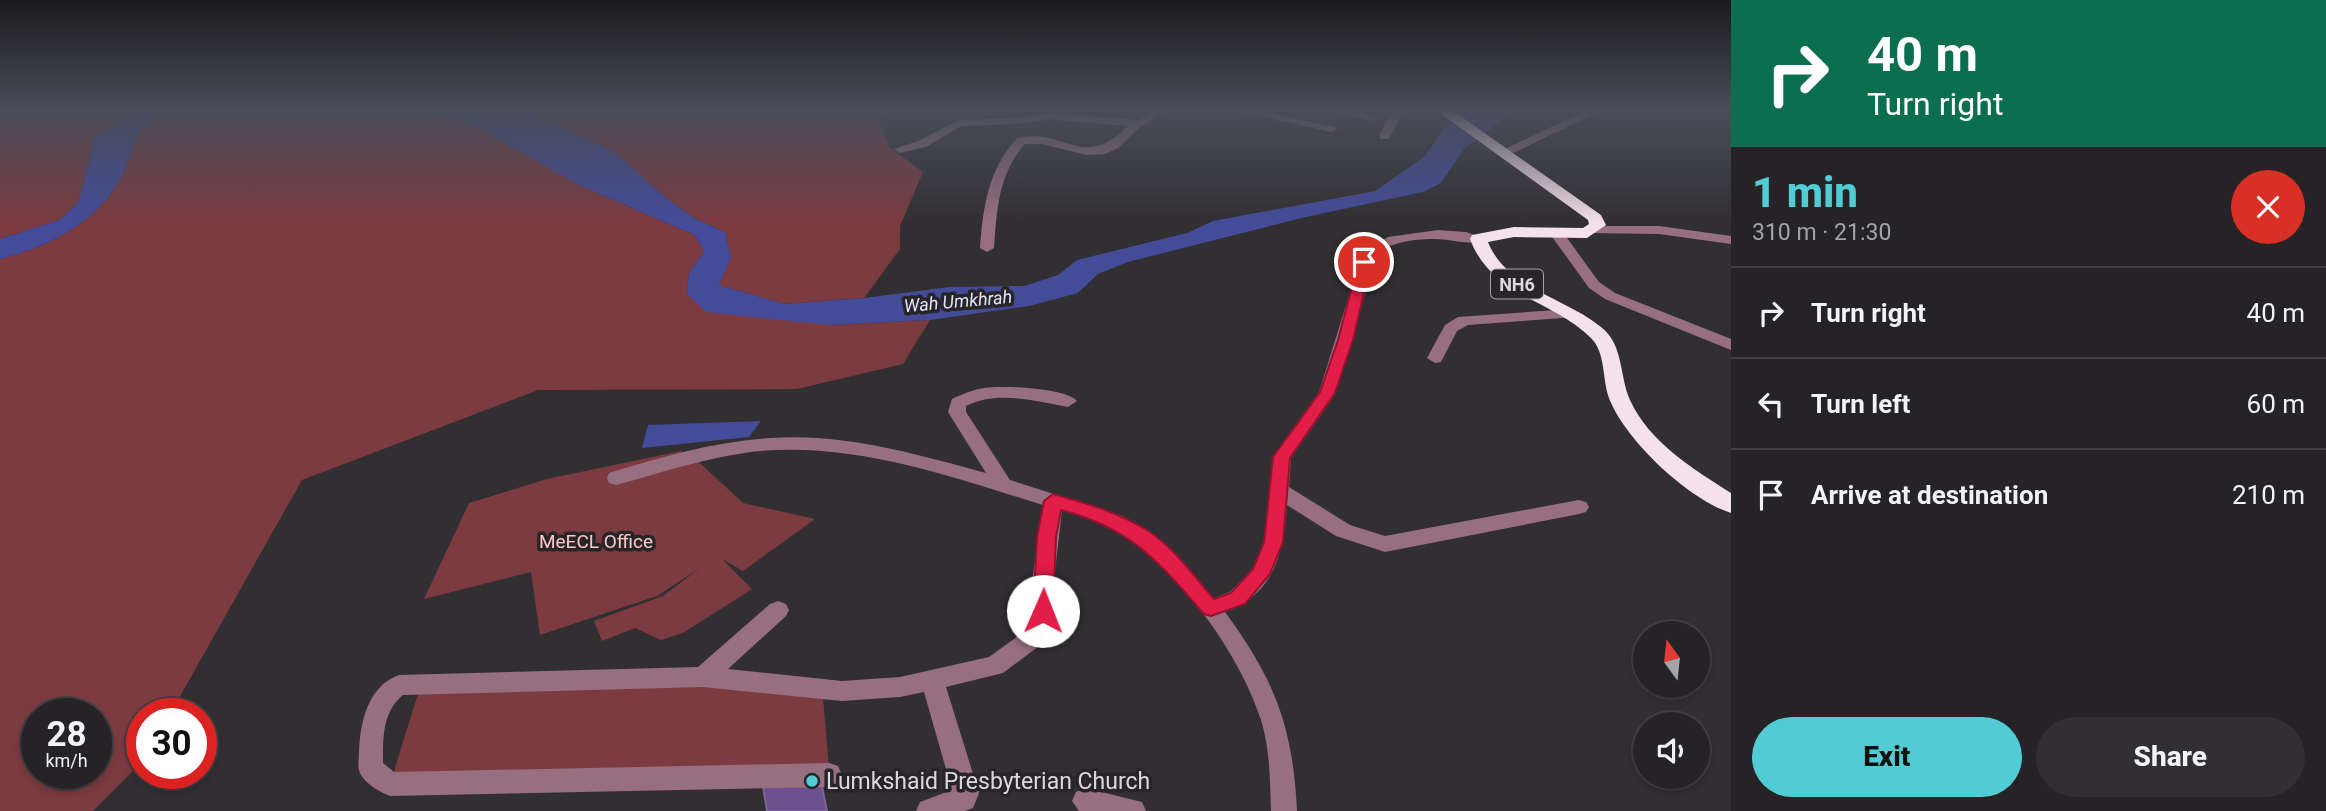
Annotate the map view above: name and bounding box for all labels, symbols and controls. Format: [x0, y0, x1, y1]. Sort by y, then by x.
text: 40 m [1867, 26, 1978, 83]
icon: right [1752, 28, 1843, 119]
text: Turn right [1867, 85, 2003, 123]
text: 1 min [1752, 168, 1858, 217]
button: close [2231, 170, 2305, 244]
text: 310 m · 21:30 [1752, 219, 1891, 246]
pin [1334, 232, 1394, 292]
icon: arrive [1345, 243, 1383, 281]
road number: NH6 [1491, 270, 1543, 298]
water label: Wah Umkhrah [903, 286, 1013, 316]
icon: right [1752, 294, 1790, 332]
text: Turn right [1811, 298, 1926, 328]
text: 40 m [2247, 298, 2305, 328]
icon: left [1752, 385, 1790, 423]
text: Turn left [1811, 389, 1910, 419]
text: 60 m [2247, 389, 2305, 419]
icon: arrive [1752, 476, 1790, 514]
text: Arrive at destination [1811, 480, 2048, 510]
text: 210 m [2232, 480, 2305, 510]
park label: MeECL Office [539, 530, 653, 553]
position arrow [1006, 574, 1080, 648]
north arrow [1633, 621, 1710, 698]
map controls [1633, 621, 1710, 789]
speed limit sign: 30 [126, 698, 217, 789]
button: sound [1633, 712, 1710, 789]
text: 28 [46, 714, 87, 755]
button: Exit [1752, 717, 2022, 797]
button: Share [2036, 717, 2305, 797]
text: km/h [45, 750, 88, 771]
place label: Lumkshaid Presbyterian Church [826, 768, 1150, 795]
marker: Lumkshaid Presbyterian Church [804, 773, 820, 789]

